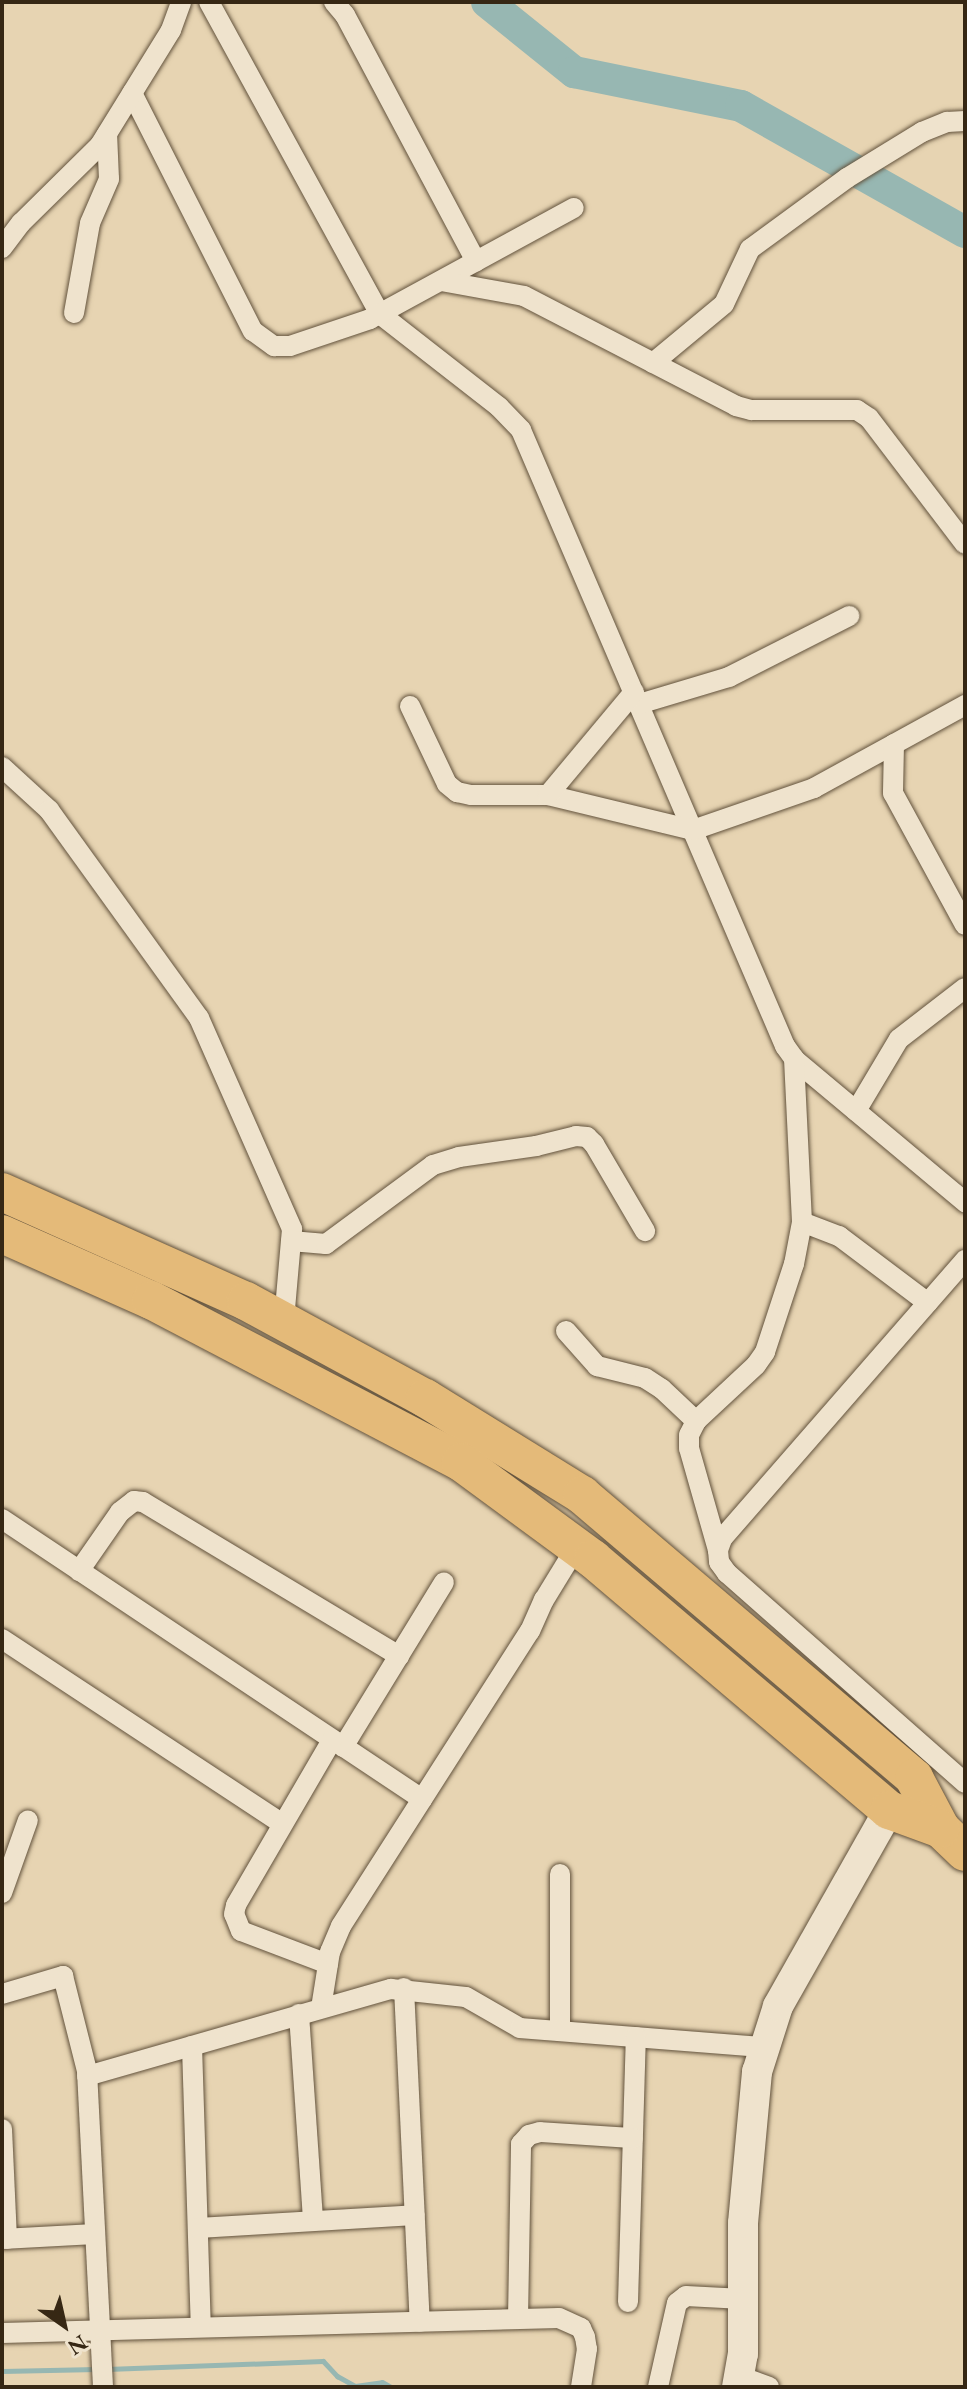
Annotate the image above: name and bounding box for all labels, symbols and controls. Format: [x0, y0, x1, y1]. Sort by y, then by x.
north arrow [24, 2285, 104, 2365]
text: N [62, 2328, 93, 2362]

